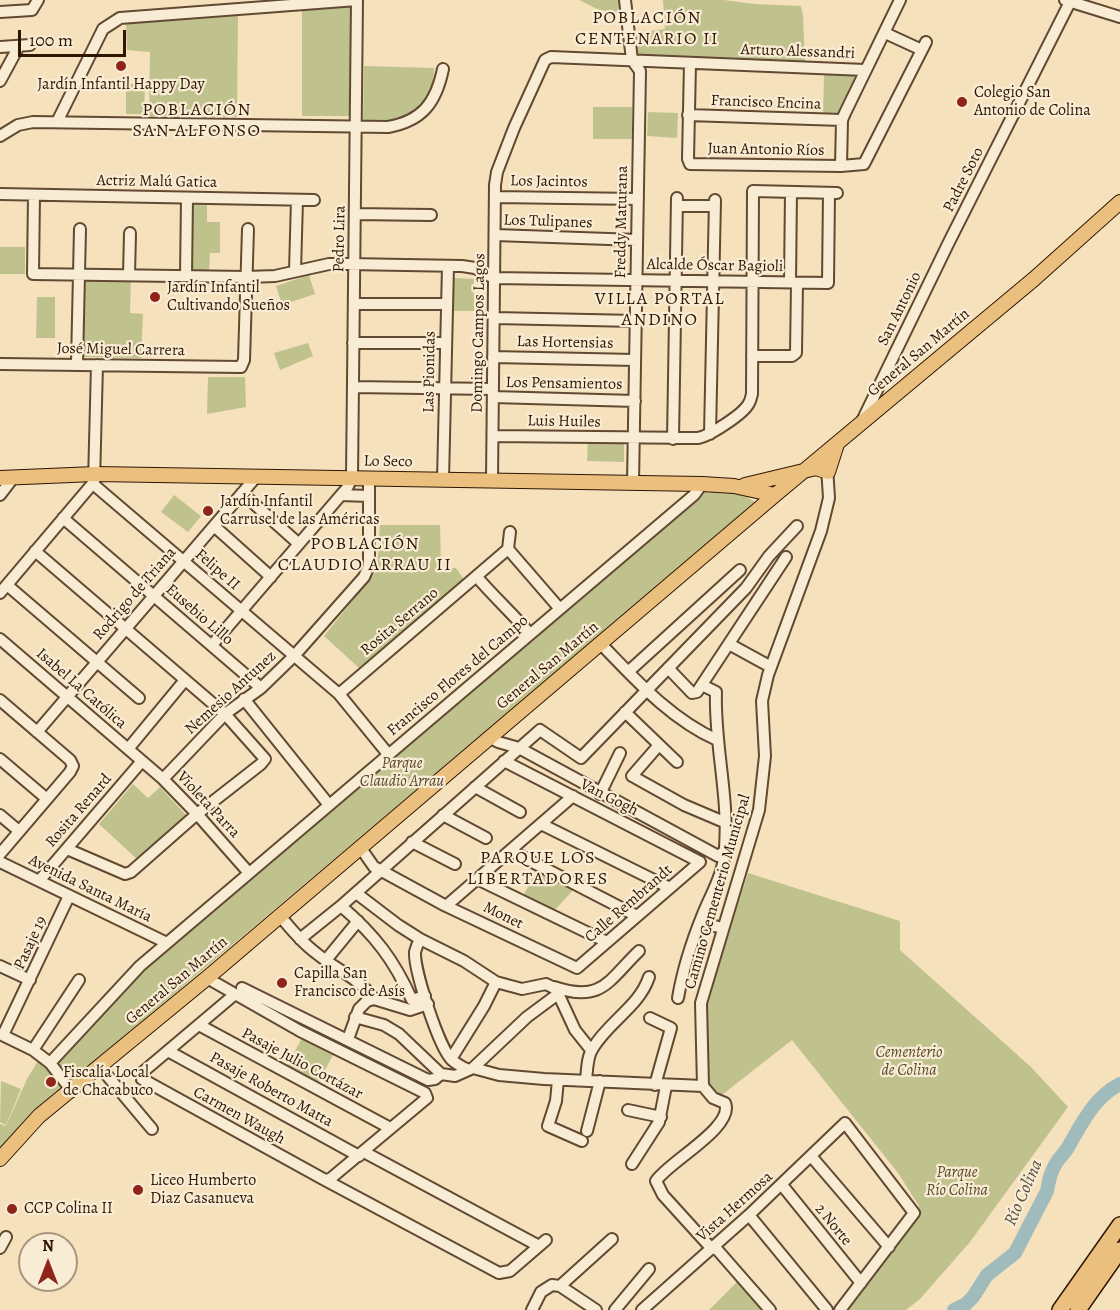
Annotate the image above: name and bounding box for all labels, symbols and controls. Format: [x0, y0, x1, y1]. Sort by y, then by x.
district label: POBLACIÓN CENTENARIO II [575, 8, 719, 50]
scale bar [21, 18, 129, 56]
text: 100 m [29, 28, 73, 52]
street label: Arturo Alessandri [740, 40, 856, 64]
marker: Jardín Infantil Happy Day [114, 59, 128, 73]
place label: Jardín Infantil Happy Day [37, 75, 205, 95]
place label: Colegio San Antonio de Colina [974, 83, 1091, 121]
street label: Francisco Encina [710, 91, 822, 115]
marker: Colegio San Antonio de Colina [955, 95, 969, 109]
district label: POBLACIÓN SAN ALFONSO [133, 100, 261, 142]
street label: Juan Antonio Ríos [707, 139, 825, 161]
street label: Padre Soto [940, 144, 988, 216]
street label: Freddy Maturana [611, 165, 633, 279]
street label: Actriz Malú Gatica [96, 171, 218, 193]
street label: Los Jacintos [510, 172, 588, 192]
street label: Pedro Lira [330, 205, 350, 273]
street label: Los Tulipanes [503, 211, 593, 233]
street label: Domingo Campos Lagos [468, 253, 490, 413]
street label: Alcalde Óscar Bagioli [647, 255, 783, 277]
street label: San Antonio [874, 269, 926, 349]
place label: Jardín Infantil Cultivando Sueños [167, 278, 290, 316]
district label: VILLA PORTAL ANDINO [595, 289, 725, 332]
marker: Jardín Infantil Cultivando Sueños [148, 290, 162, 304]
street label: General San Martín [864, 305, 974, 401]
street label: Las Pionidas [420, 331, 440, 413]
street label: Las Hortensias [516, 333, 614, 353]
street label: José Miguel Carrera [57, 339, 185, 361]
street label: Los Pensamientos [505, 373, 623, 395]
street label: Luis Huiles [527, 412, 601, 432]
street label: Lo Seco [363, 452, 413, 472]
place label: Jardín Infantil Carrusel de las Américas [220, 492, 380, 530]
marker: Jardín Infantil Carrusel de las Américas [201, 504, 215, 518]
district label: POBLACIÓN CLAUDIO ARRAU II [278, 534, 452, 576]
street label: Rodrigo de Triana [89, 543, 181, 645]
street label: Felipe II [191, 545, 243, 595]
street label: Eusebio Lillo [161, 580, 237, 650]
street label: Rosita Serrano [357, 584, 443, 660]
street label: Francisco Flores del Campo [384, 611, 532, 741]
street label: General San Martín [493, 618, 603, 714]
street label: Isabel La Católica [32, 644, 130, 734]
street label: Nemesio Antunez [181, 647, 281, 739]
park label: Parque Claudio Arrau [360, 754, 444, 792]
street label: Violeta Parra [172, 768, 244, 842]
street label: Rosita Renard [42, 770, 116, 852]
street label: Van Gogh [577, 775, 641, 821]
street label: Camino Cementerio Municipal [681, 792, 755, 992]
district label: PARQUE LOS LIBERTADORES [467, 848, 609, 890]
street label: Avenida Santa María [25, 851, 155, 927]
street label: Calle Rembrandt [581, 861, 677, 947]
street label: Monet [480, 898, 526, 934]
street label: Pasaje 19 [10, 913, 52, 973]
street label: General San Martín [122, 933, 232, 1029]
place label: Capilla San Francisco de Asís [294, 964, 405, 1002]
marker: Capilla San Francisco de Asís [275, 976, 289, 990]
street label: Pasaje Julio Cortázar [238, 1024, 366, 1104]
park label: Cementerio de Colina [876, 1043, 942, 1081]
street label: Pasaje Roberto Matta [206, 1048, 336, 1132]
place label: Fiscalía Local de Chacabuco [63, 1063, 153, 1101]
marker: Fiscalía Local de Chacabuco [44, 1075, 58, 1089]
street label: Carmen Waugh [190, 1083, 288, 1149]
water label: Río Colina [1000, 1157, 1048, 1229]
park label: Parque Río Colina [926, 1163, 988, 1201]
street label: Vista Hermosa [693, 1168, 777, 1246]
place label: Liceo Humberto Diaz Casanueva [150, 1171, 256, 1209]
marker: Liceo Humberto Diaz Casanueva [131, 1183, 145, 1197]
place label: CCP Colina II [24, 1199, 113, 1219]
street label: 2 Norte [810, 1200, 856, 1250]
marker: CCP Colina II [5, 1202, 19, 1216]
north arrow [18, 1232, 78, 1292]
text: N [42, 1235, 54, 1257]

